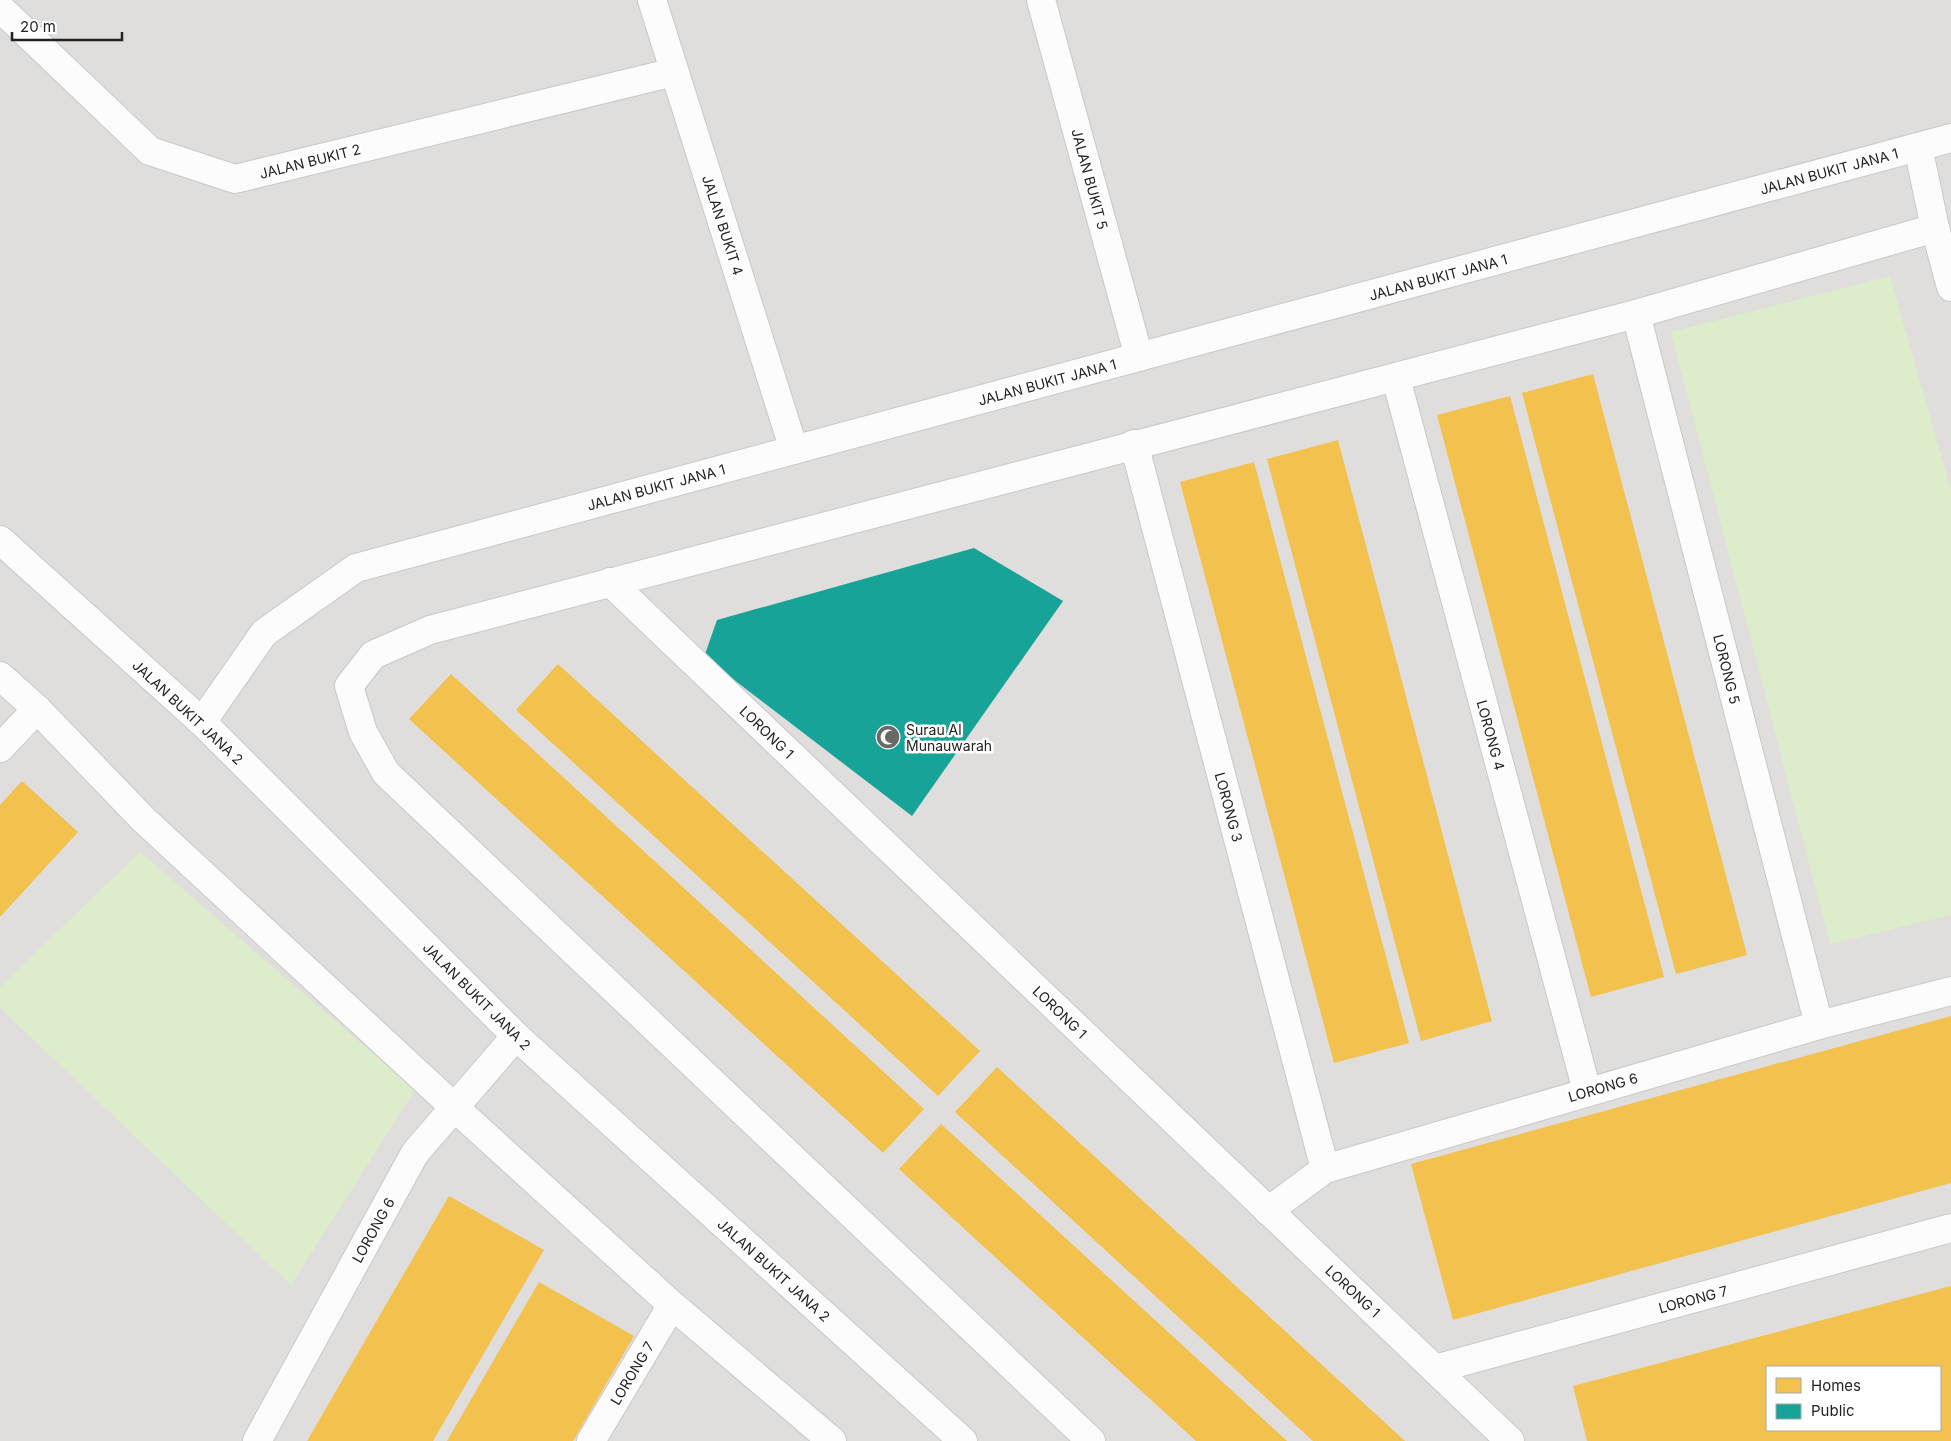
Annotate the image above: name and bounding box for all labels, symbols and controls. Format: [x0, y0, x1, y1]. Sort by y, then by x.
scale bar [12, 10, 122, 42]
text: 20 m [20, 17, 56, 36]
street label: JALAN BUKIT 5 [1068, 127, 1112, 231]
street label: JALAN BUKIT 2 [258, 140, 362, 182]
street label: JALAN BUKIT JANA 1 [1758, 144, 1900, 198]
street label: JALAN BUKIT 4 [699, 173, 747, 277]
street label: JALAN BUKIT JANA 1 [1367, 250, 1509, 304]
street label: JALAN BUKIT JANA 1 [976, 355, 1118, 409]
street label: JALAN BUKIT JANA 1 [585, 460, 727, 514]
street label: LORONG 5 [1710, 632, 1744, 706]
street label: JALAN BUKIT JANA 2 [129, 656, 247, 768]
street label: LORONG 4 [1473, 698, 1509, 772]
street label: LORONG 1 [736, 702, 798, 762]
place label: Surau Al Munauwarah [906, 721, 992, 754]
mosque icon: Surau Al Munauwarah [875, 724, 901, 750]
street label: LORONG 3 [1212, 770, 1246, 844]
street label: JALAN BUKIT JANA 2 [420, 939, 534, 1053]
street label: LORONG 1 [1029, 982, 1091, 1042]
street label: LORONG 6 [1566, 1069, 1640, 1105]
street label: LORONG 6 [348, 1195, 398, 1265]
street label: JALAN BUKIT JANA 2 [714, 1215, 834, 1325]
street label: LORONG 1 [1322, 1261, 1384, 1321]
street label: LORONG 7 [1657, 1282, 1729, 1316]
street label: LORONG 7 [606, 1338, 658, 1408]
legend [1766, 1366, 1941, 1431]
text: Homes [1811, 1376, 1861, 1395]
text: Public [1811, 1401, 1854, 1420]

